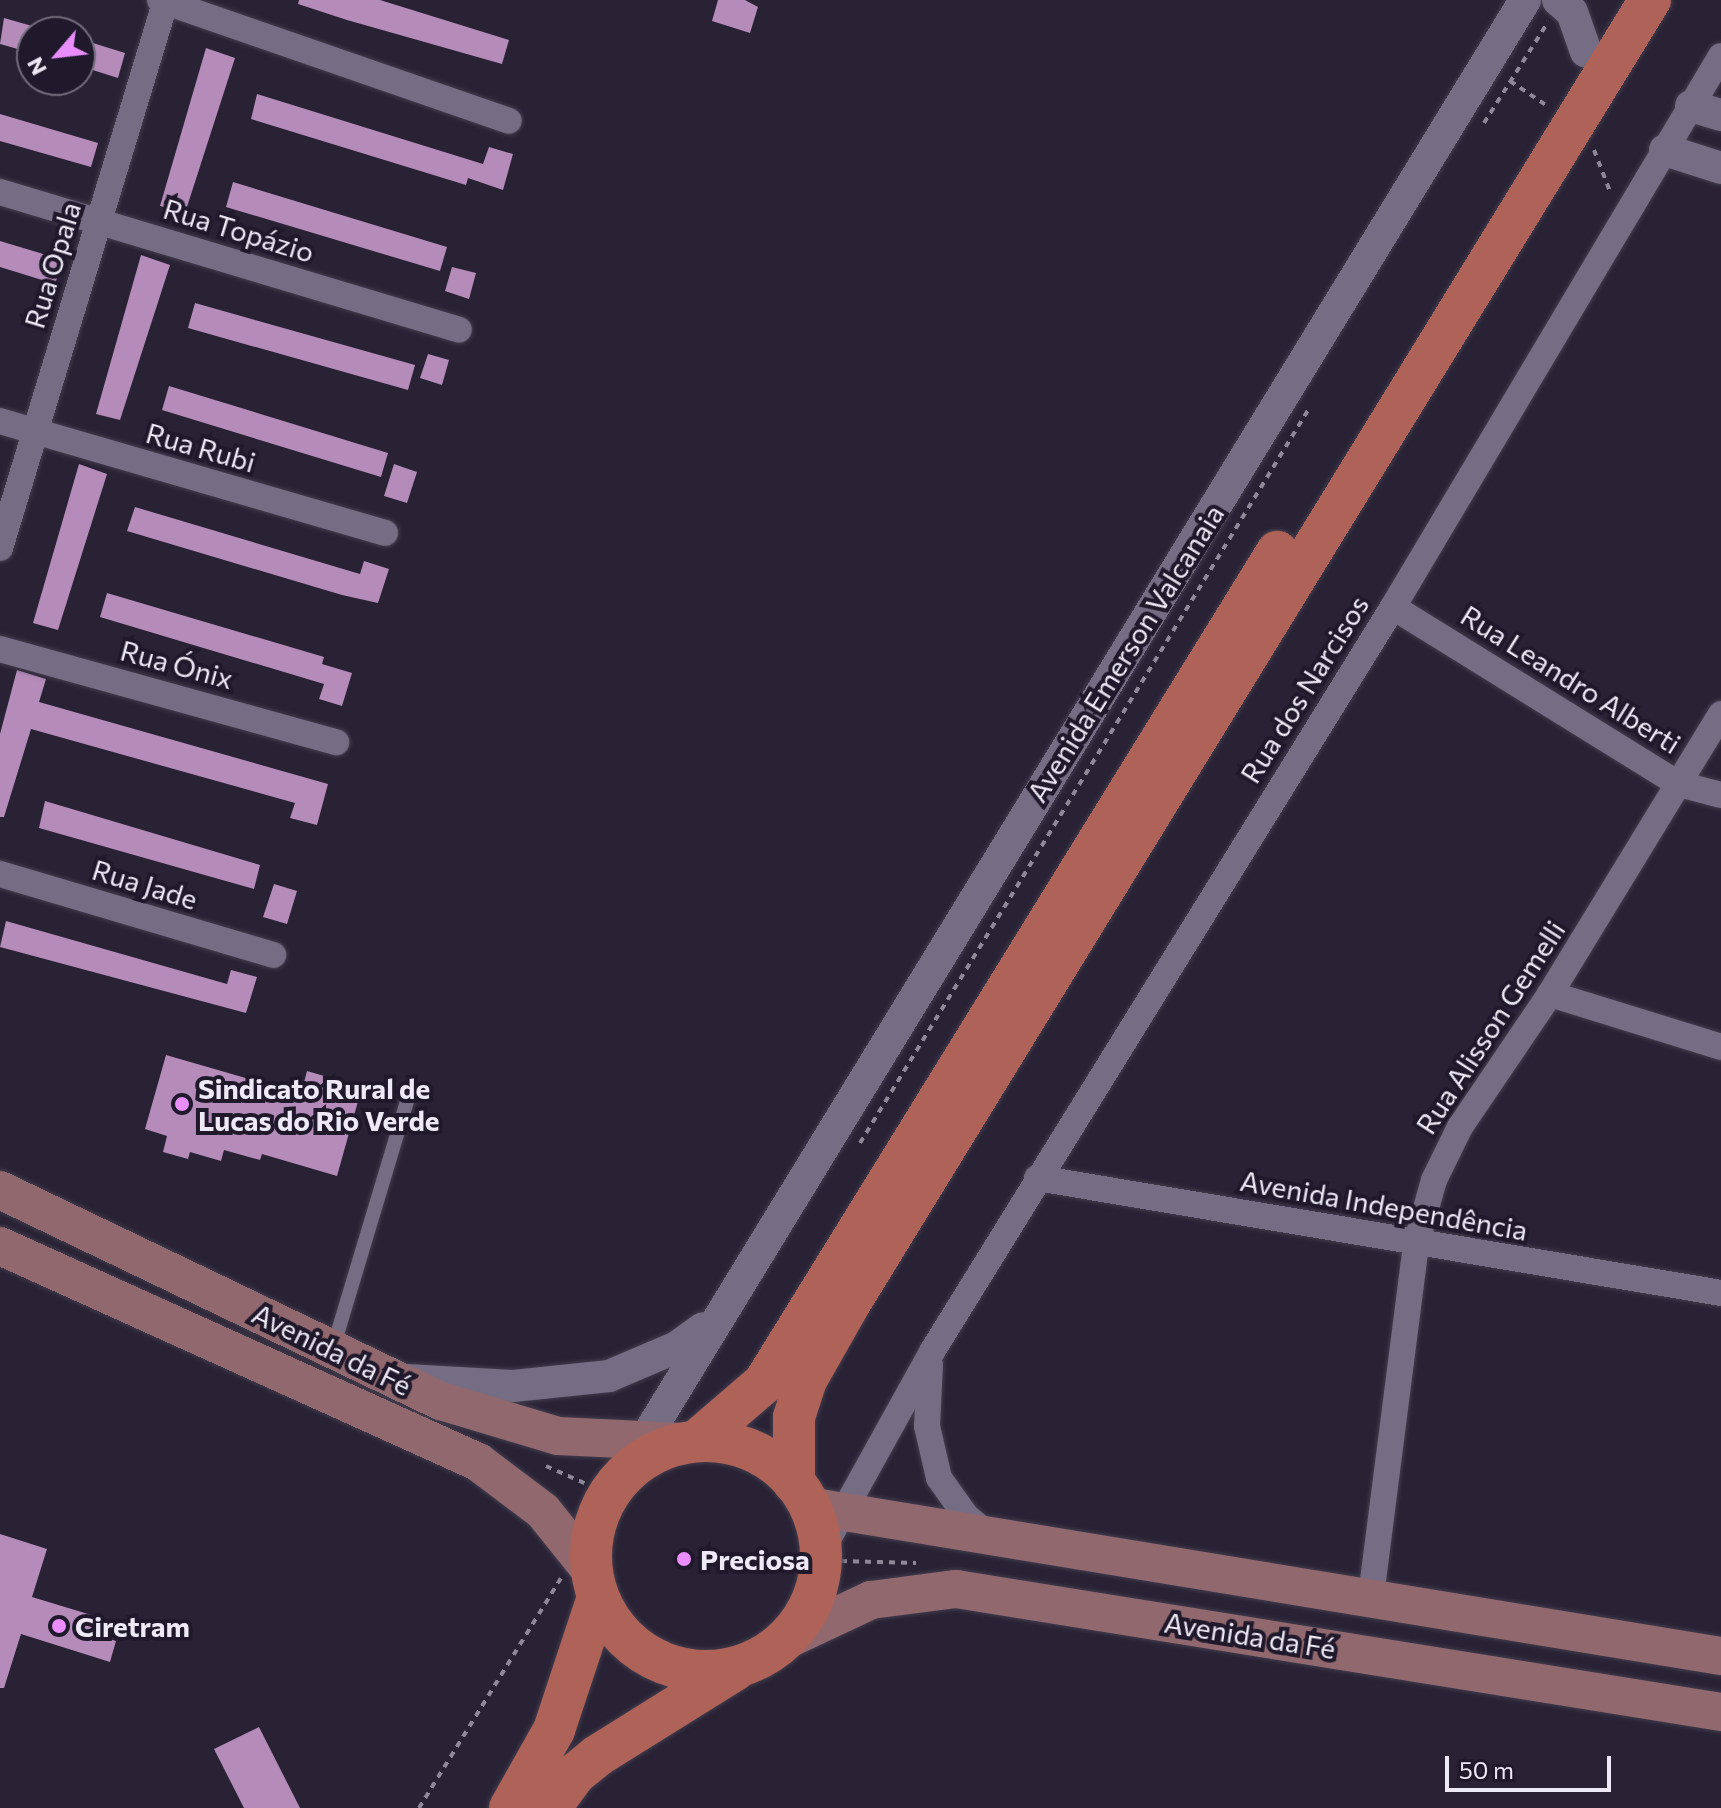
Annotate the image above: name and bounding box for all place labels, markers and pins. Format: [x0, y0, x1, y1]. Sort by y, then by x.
place label: Sindicato Rural de Lucas do Rio Verde [198, 1071, 440, 1137]
marker: Sindicato Rural de Lucas do Rio Verde [173, 1095, 191, 1113]
place label: Preciosa [700, 1542, 810, 1576]
marker: Preciosa [675, 1550, 693, 1568]
place label: Ciretram [75, 1609, 190, 1643]
marker: Ciretram [50, 1617, 68, 1635]

